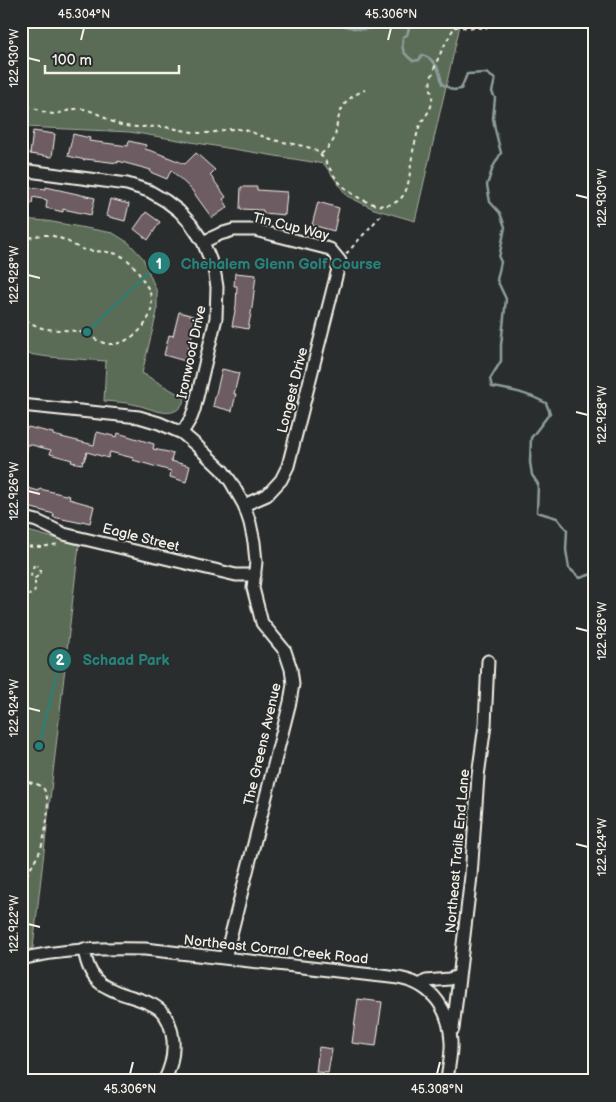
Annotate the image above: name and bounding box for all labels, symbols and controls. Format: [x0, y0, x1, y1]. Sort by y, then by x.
text: 45.304°N [58, 7, 110, 22]
text: 45.306°N [365, 7, 417, 22]
text: 122.930°W [7, 28, 22, 87]
scale bar [45, 42, 179, 74]
text: 100 m [52, 51, 92, 70]
text: 122.930°W [595, 168, 610, 227]
street label: Tin Cup Way [251, 209, 331, 244]
text: 122.928°W [7, 246, 22, 304]
callout: Chehalem Glenn Golf Course [146, 248, 391, 278]
text: 1 [156, 255, 162, 274]
text: Chehalem Glenn Golf Course [181, 255, 382, 274]
street label: Ironwood Drive [173, 304, 210, 400]
street label: Longest Drive [274, 345, 311, 435]
text: 122.928°W [595, 386, 610, 444]
text: 122.926°W [7, 462, 22, 520]
street label: Eagle Street [101, 520, 182, 555]
text: 122.926°W [595, 602, 610, 660]
callout: Schaad Park [48, 645, 180, 675]
text: 2 [56, 651, 65, 670]
text: Schaad Park [83, 651, 169, 670]
text: 122.924°W [7, 679, 22, 737]
street label: The Greens Avenue [240, 681, 285, 807]
street label: Northeast Trails End Lane [442, 768, 473, 934]
text: 122.924°W [595, 818, 610, 876]
text: 122.922°W [7, 895, 22, 953]
street label: Northeast Corral Creek Road [183, 931, 369, 968]
text: 45.306°N [104, 1082, 156, 1097]
text: 45.308°N [411, 1082, 463, 1097]

